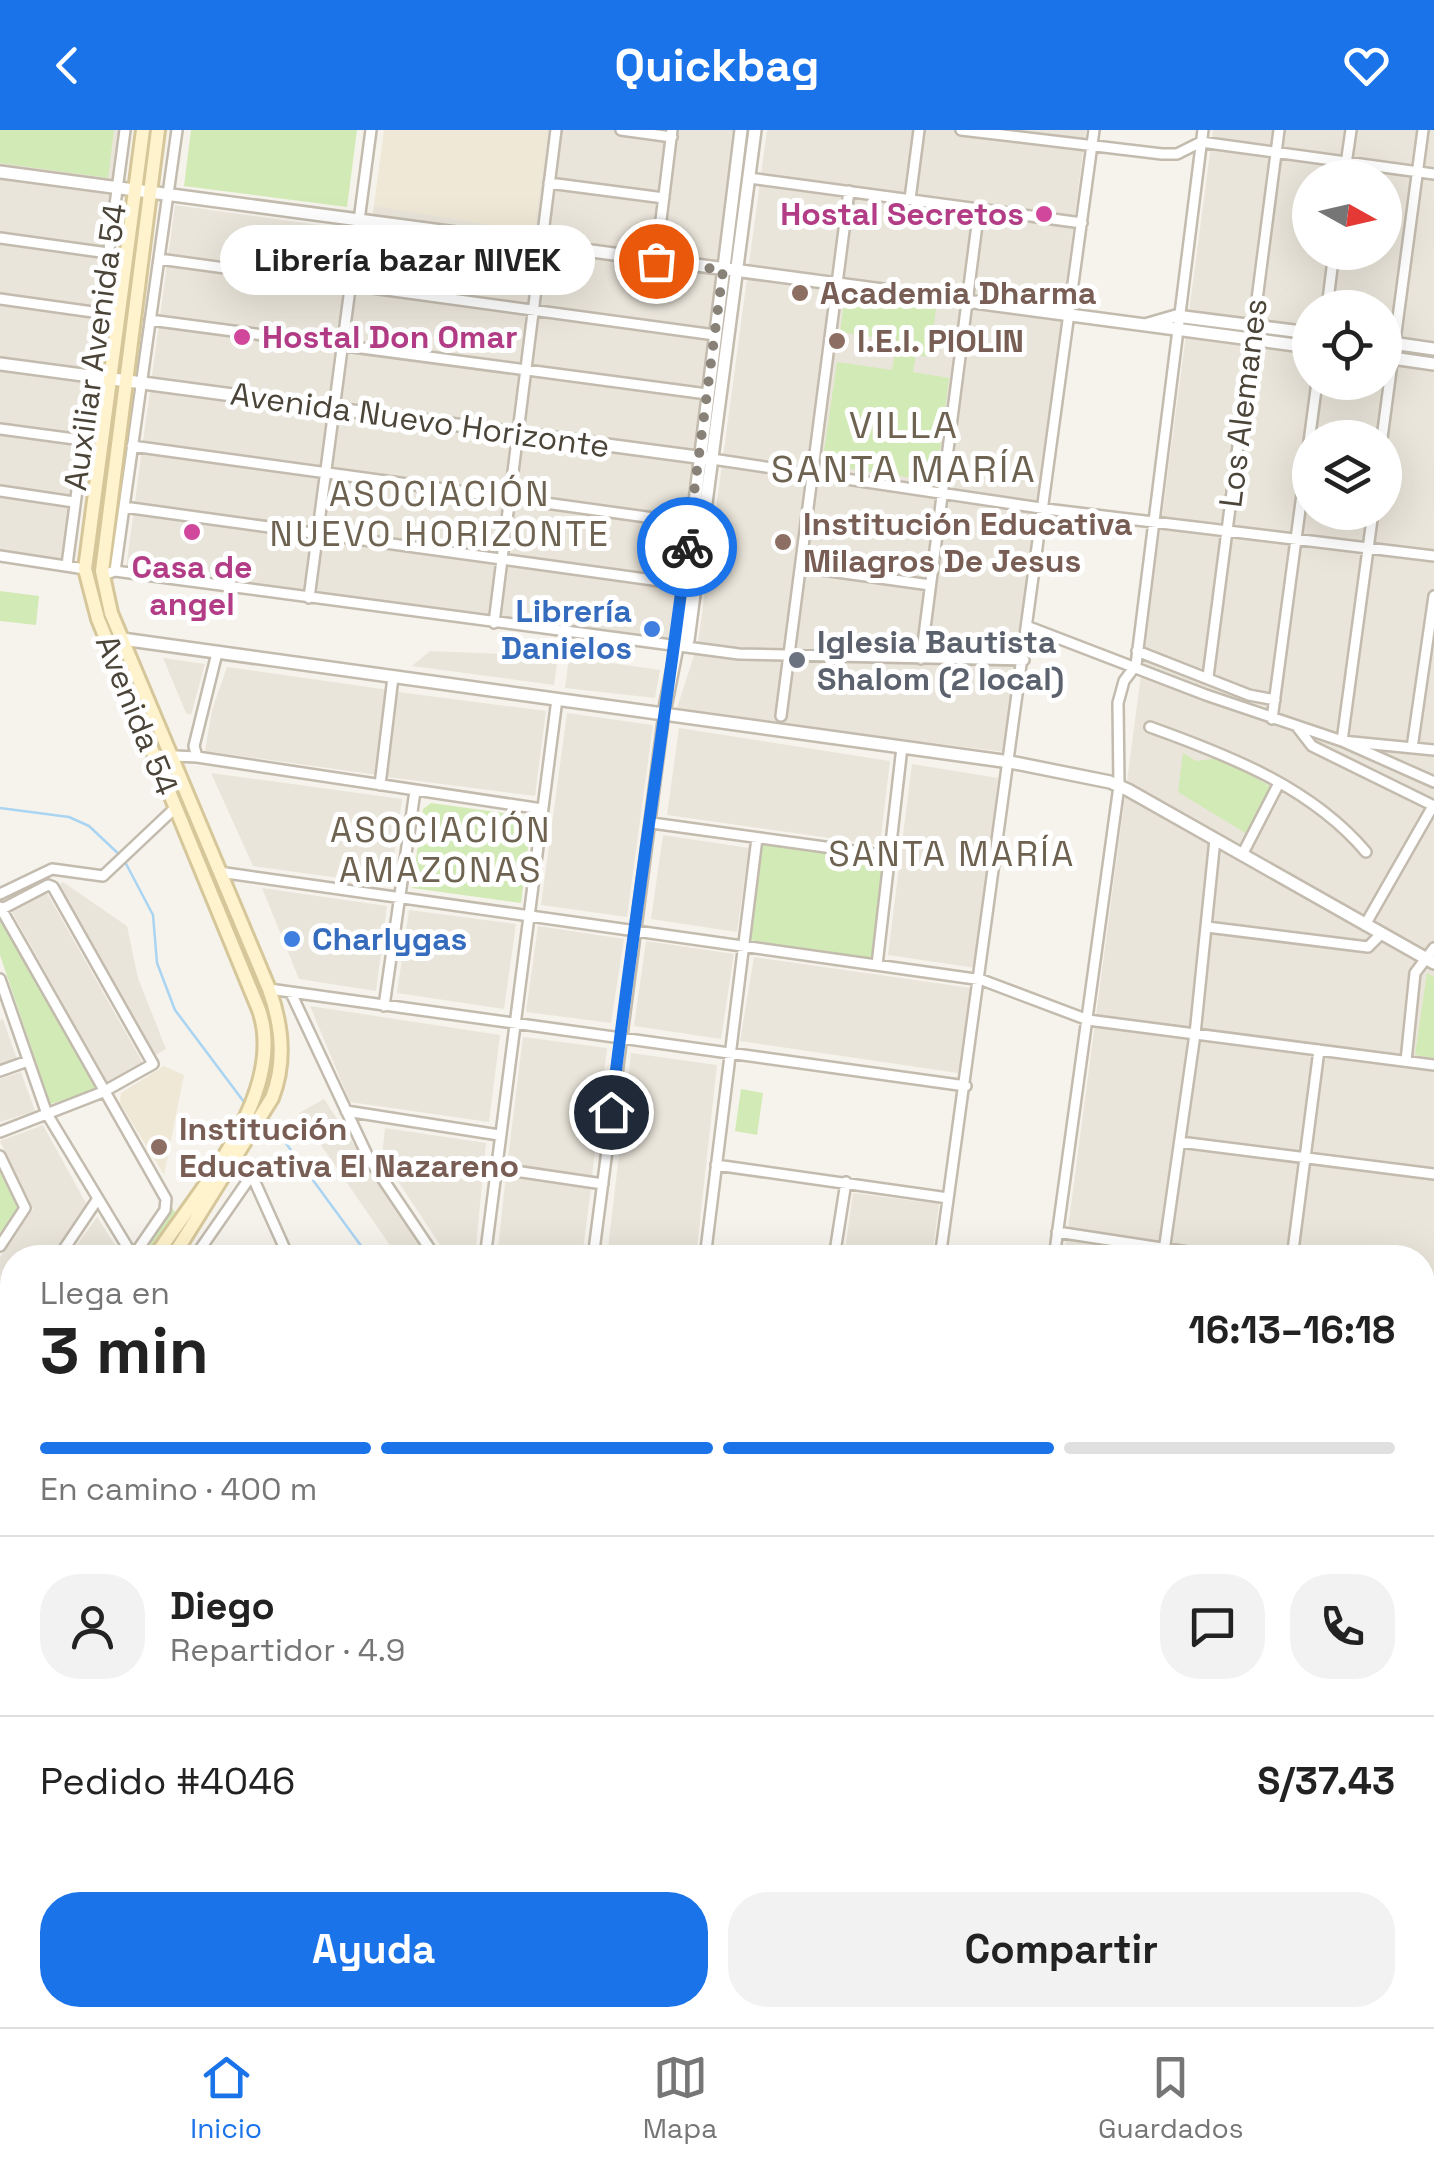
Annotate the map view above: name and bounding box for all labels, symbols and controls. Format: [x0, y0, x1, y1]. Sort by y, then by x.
text: Quickbag [615, 37, 819, 94]
icon: back [40, 38, 95, 93]
icon: heart [1339, 38, 1394, 93]
north arrow [1292, 160, 1402, 270]
map controls [1292, 160, 1402, 530]
place label: Hostal Secretos [780, 194, 1024, 234]
street label: Auxiliar Avenida 54 [55, 201, 135, 493]
marker: Hostal Secretos [1033, 203, 1055, 225]
pin [614, 219, 699, 304]
callout: Librería bazar NIVEK [221, 226, 596, 296]
icon: bag [629, 234, 684, 289]
text: Librería bazar NIVEK [254, 240, 561, 280]
place label: Academia Dharma [820, 273, 1097, 313]
marker: Academia Dharma [789, 282, 811, 304]
button: locate [1292, 290, 1402, 400]
street label: Los Alemanes [1210, 296, 1276, 510]
place label: Hostal Don Omar [262, 317, 518, 357]
place label: I.E.I. PIOLIN [857, 321, 1024, 361]
marker: Hostal Don Omar [231, 326, 253, 348]
marker: I.E.I. PIOLIN [826, 330, 848, 352]
street label: Avenida Nuevo Horizonte [228, 374, 612, 466]
district label: VILLA SANTA MARÍA [771, 401, 1037, 493]
button: layers [1292, 420, 1402, 530]
district label: ASOCIACIÓN NUEVO HORIZONTE [270, 472, 610, 556]
courier [637, 497, 737, 597]
place label: Institución Educativa Milagros De Jesus [803, 504, 1132, 581]
icon: bike [660, 520, 715, 575]
marker: Casa de angel [181, 521, 203, 543]
marker: Institución Educativa Milagros De Jesus [772, 531, 794, 553]
place label: Casa de angel [131, 547, 253, 624]
place label: Librería Danielos [501, 591, 632, 668]
marker: Librería Danielos [641, 618, 663, 640]
place label: Iglesia Bautista Shalom (2 local) [817, 622, 1064, 699]
street label: Avenida 54 [87, 629, 187, 801]
marker: Iglesia Bautista Shalom (2 local) [786, 649, 808, 671]
district label: ASOCIACIÓN AMAZONAS [330, 808, 552, 892]
district label: SANTA MARÍA [828, 832, 1076, 876]
place label: Charlygas [312, 919, 467, 959]
marker: Charlygas [281, 928, 303, 950]
pin [569, 1070, 654, 1155]
icon: home [584, 1085, 639, 1140]
place label: Institución Educativa El Nazareno [179, 1109, 519, 1186]
marker: Institución Educativa El Nazareno [148, 1136, 170, 1158]
text: Llega en [40, 1273, 170, 1313]
text: 16:13–16:18 [1189, 1306, 1395, 1354]
text: 3 min [40, 1309, 209, 1392]
text: En camino · 400 m [40, 1469, 317, 1509]
button: person [40, 1574, 145, 1679]
button: chat [1160, 1574, 1265, 1679]
button: phone [1290, 1574, 1395, 1679]
text: Diego [170, 1582, 275, 1630]
text: Repartidor · 4.9 [170, 1630, 405, 1670]
text: Pedido #4046 [40, 1757, 295, 1805]
text: S/37.43 [1257, 1757, 1395, 1805]
button: Ayuda [40, 1892, 708, 2007]
button: Compartir [728, 1892, 1395, 2007]
tab: Inicio [190, 2050, 262, 2146]
tab: Mapa [643, 2050, 717, 2146]
tab: Guardados [1098, 2050, 1244, 2146]

